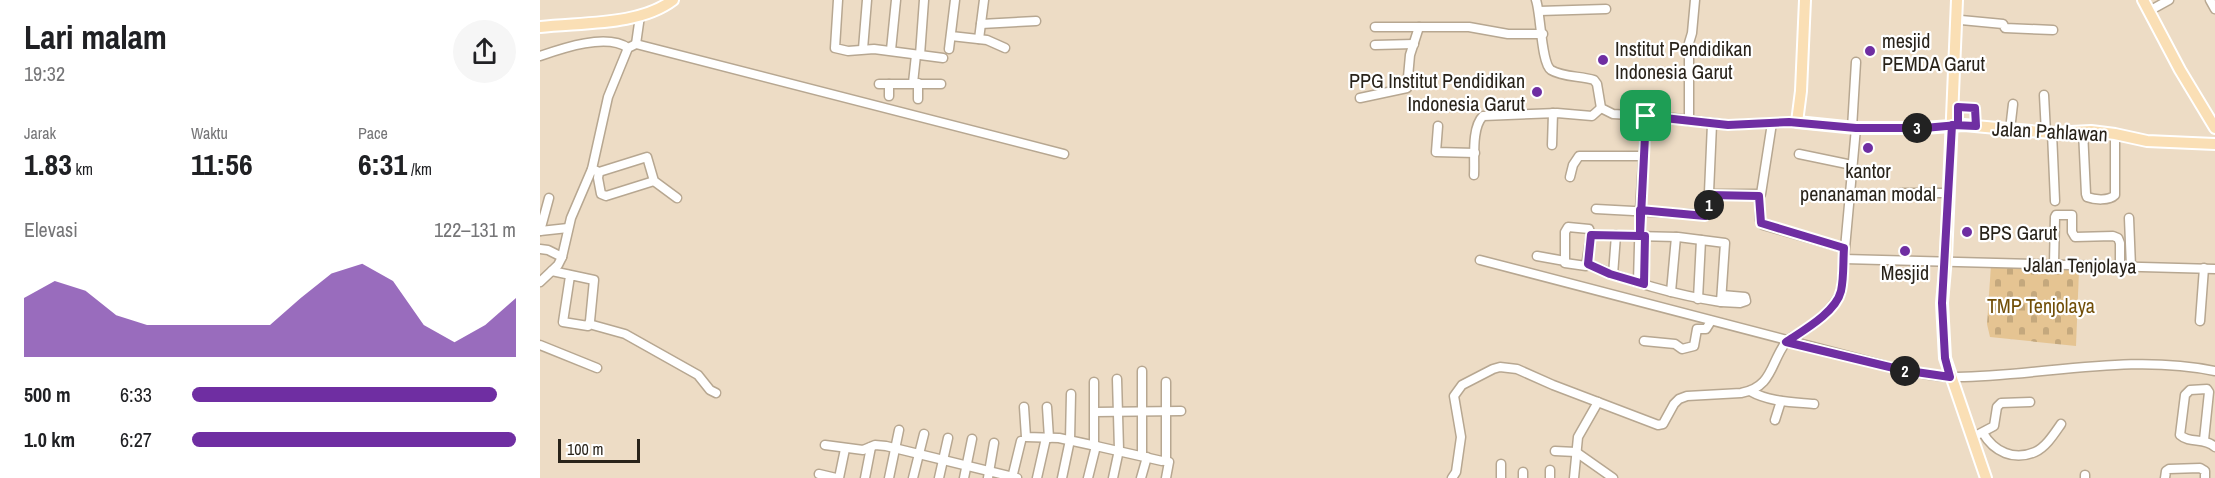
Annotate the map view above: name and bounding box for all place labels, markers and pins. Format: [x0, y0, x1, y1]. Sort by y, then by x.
place label: mesjid PEMDA Garut [1882, 27, 1985, 77]
place label: Institut Pendidikan Indonesia Garut [1615, 35, 1752, 85]
marker: mesjid PEMDA Garut [1863, 44, 1877, 58]
marker: Institut Pendidikan Indonesia Garut [1596, 53, 1610, 67]
place label: PPG Institut Pendidikan Indonesia Garut [1349, 67, 1525, 117]
marker: PPG Institut Pendidikan Indonesia Garut [1530, 85, 1544, 99]
pin [1620, 90, 1671, 141]
pin: 3 [1902, 113, 1932, 143]
marker: kantor penanaman modal [1861, 141, 1875, 155]
place label: kantor penanaman modal [1800, 157, 1936, 207]
pin: 1 [1694, 190, 1724, 220]
place label: BPS Garut [1979, 219, 2058, 246]
marker: BPS Garut [1960, 225, 1974, 239]
marker: Mesjid [1898, 244, 1912, 258]
place label: Mesjid [1881, 259, 1929, 286]
pin: 2 [1890, 356, 1920, 386]

